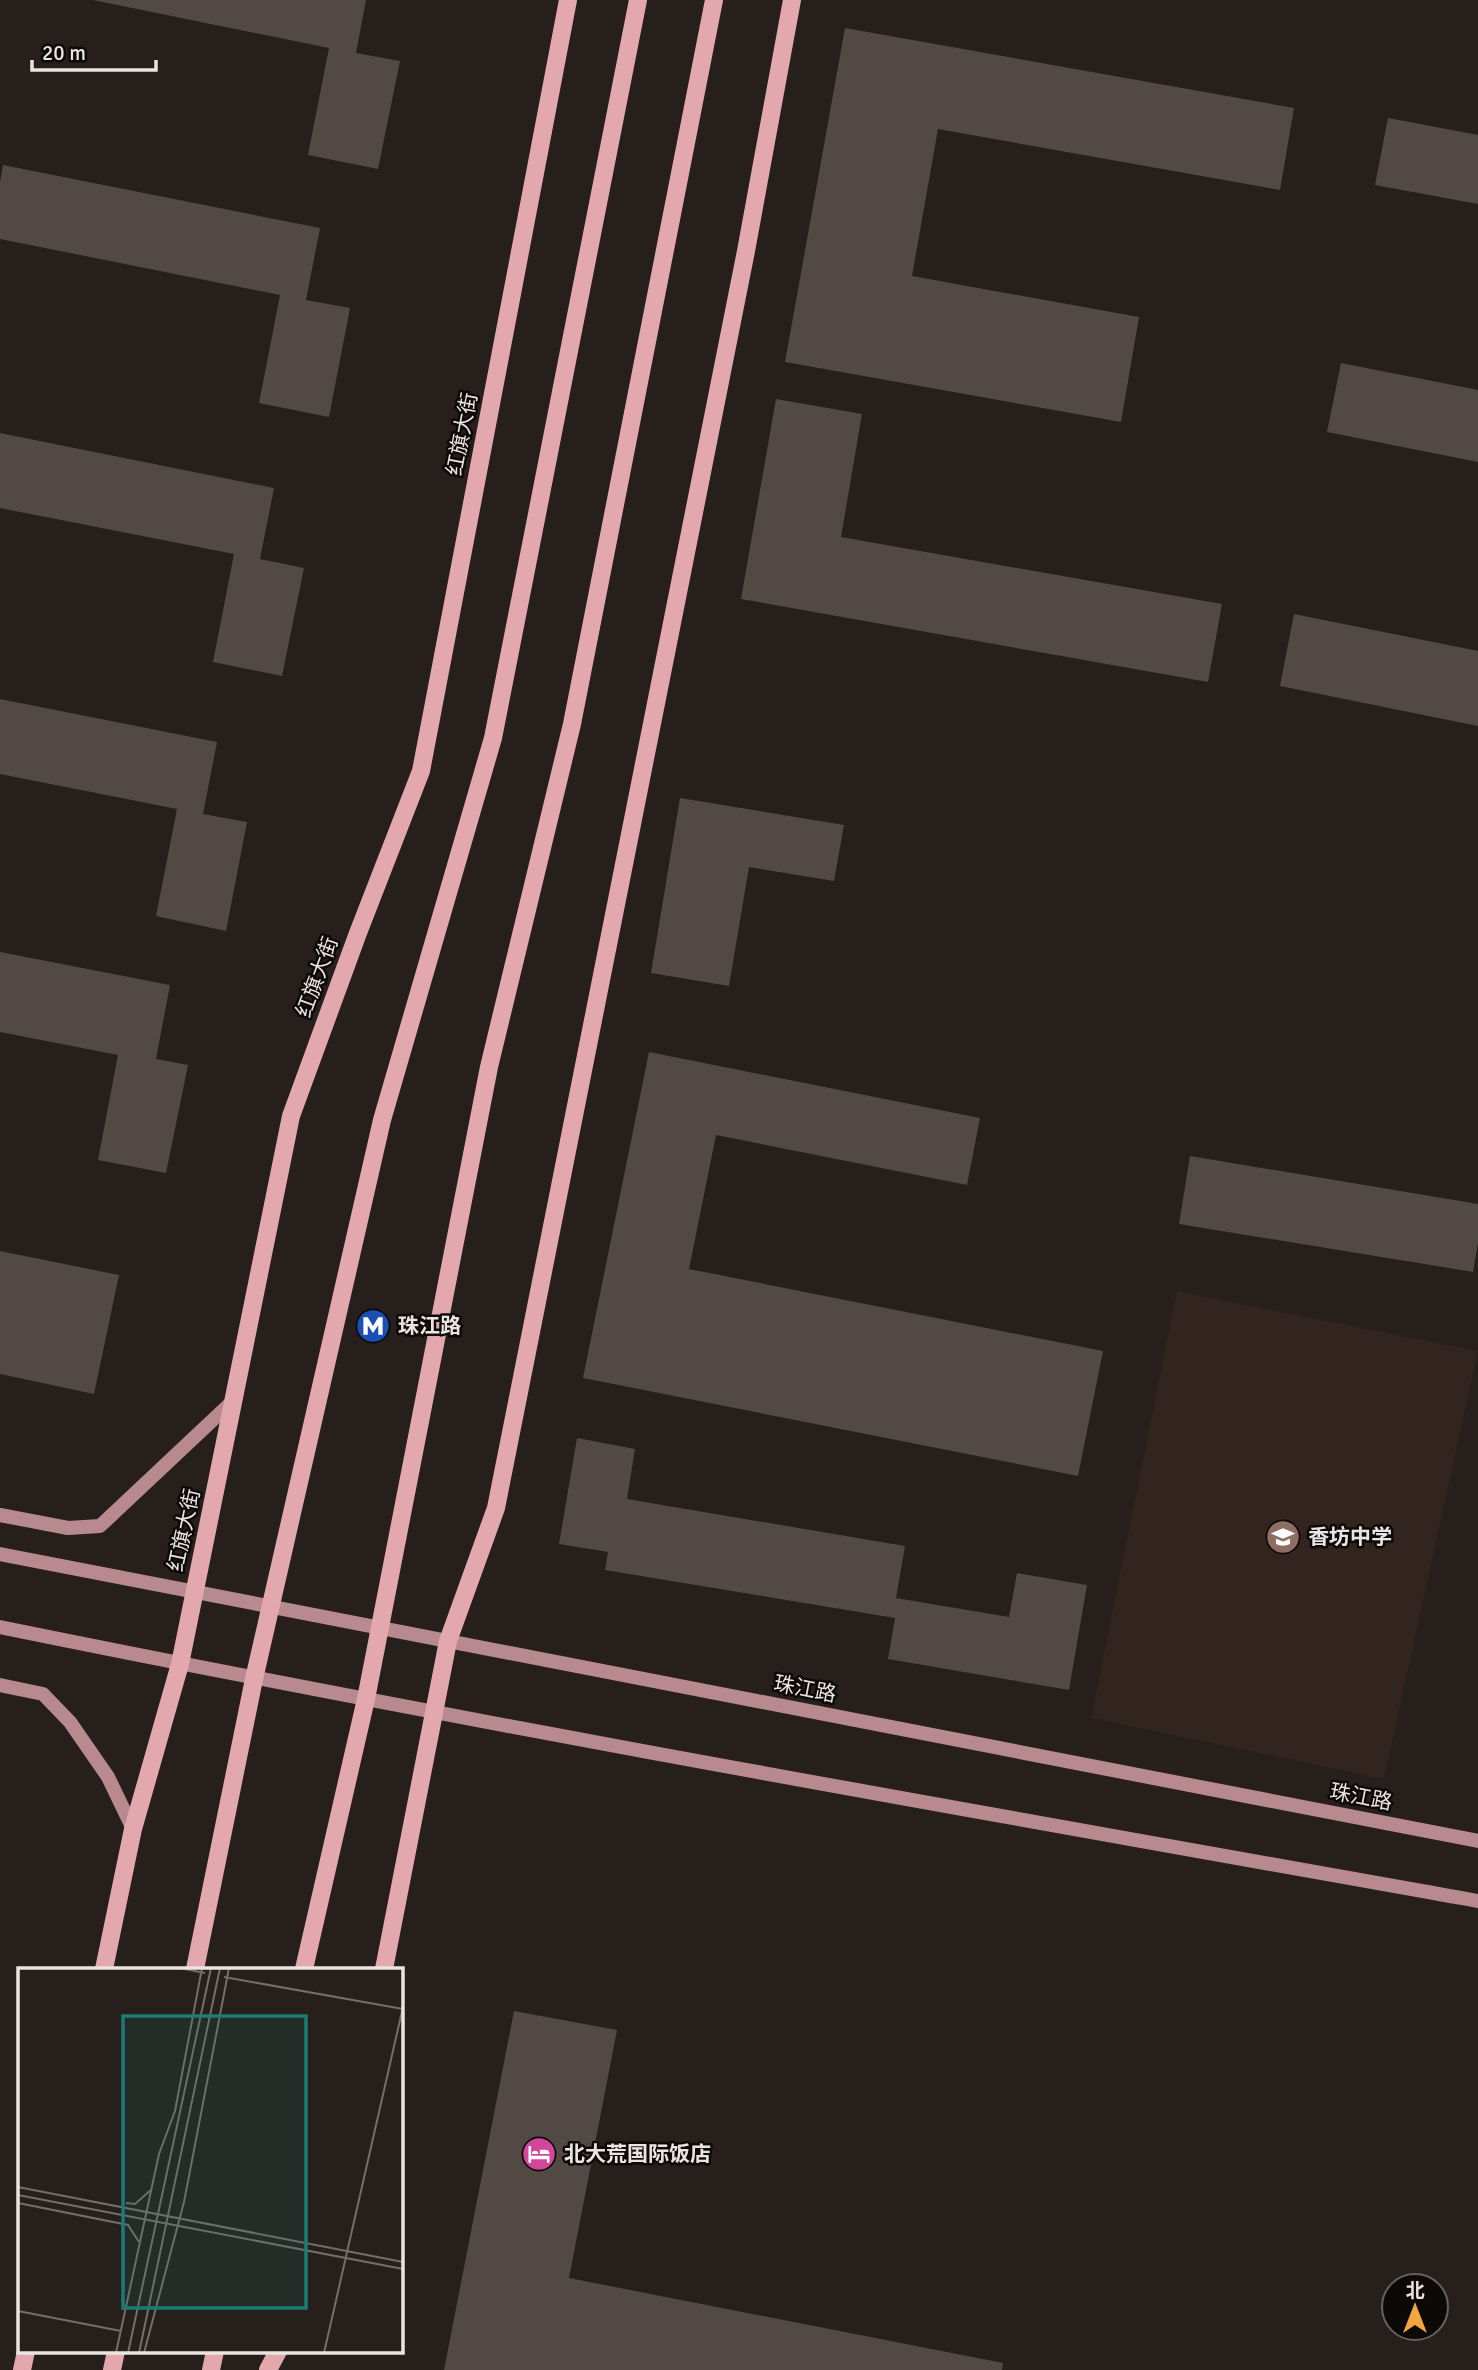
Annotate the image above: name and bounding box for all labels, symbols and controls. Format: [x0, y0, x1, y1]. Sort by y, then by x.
scale bar [32, 28, 156, 72]
text: 20 m [42, 40, 86, 66]
street label: 红旗大街 [441, 390, 483, 478]
street label: 红旗大街 [290, 933, 344, 1021]
metro station icon: 珠江路 [354, 1307, 392, 1345]
place label: 珠江路 [398, 1313, 461, 1339]
street label: 红旗大街 [163, 1486, 205, 1574]
school or university icon: 香坊中学 [1264, 1518, 1302, 1556]
place label: 香坊中学 [1308, 1524, 1392, 1550]
street label: 珠江路 [772, 1670, 838, 1708]
street label: 珠江路 [1328, 1778, 1394, 1816]
inset map [18, 1968, 402, 2352]
hotel icon: 北大荒国际饭店 [520, 2135, 558, 2173]
place label: 北大荒国际饭店 [564, 2141, 711, 2167]
north arrow [1380, 2272, 1450, 2342]
text: 北 [1405, 2279, 1425, 2303]

